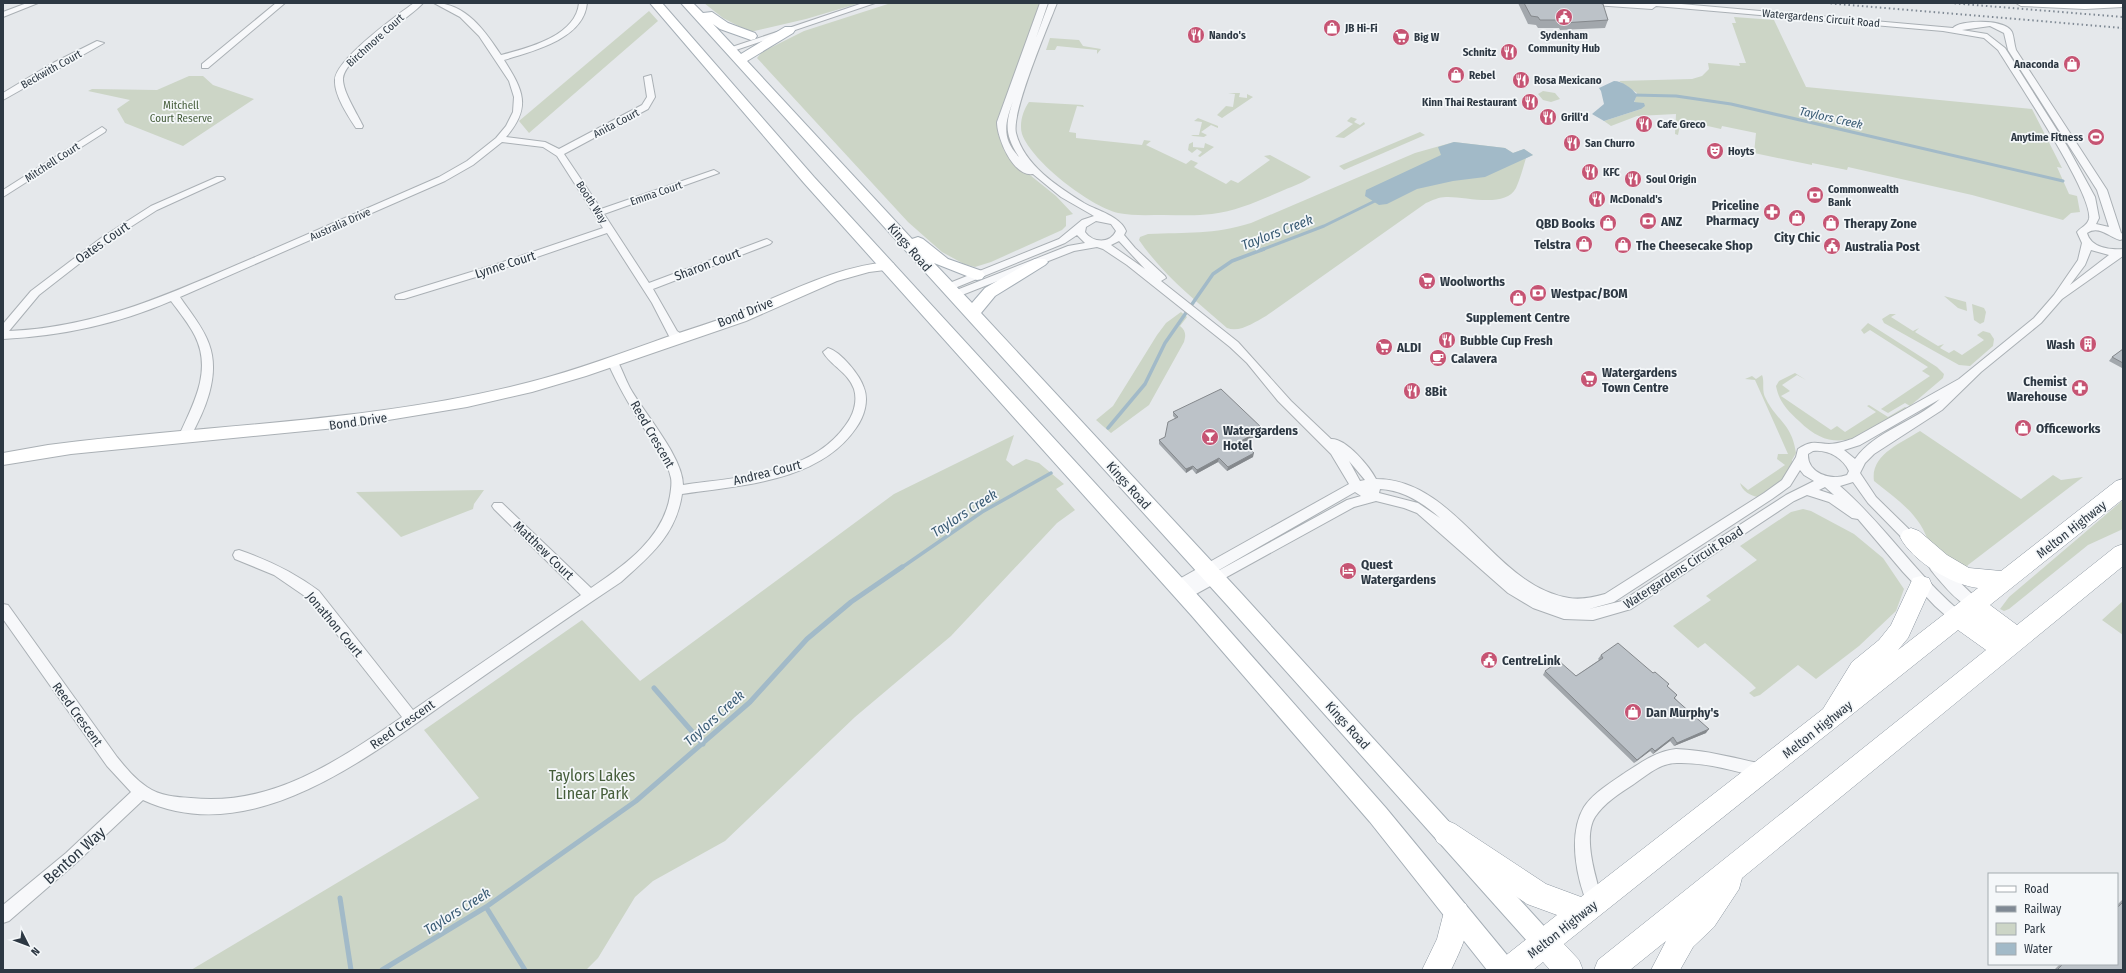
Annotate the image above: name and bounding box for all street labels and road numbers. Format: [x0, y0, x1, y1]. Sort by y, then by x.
street label: Watergardens Circuit Road [1762, 7, 1880, 30]
street label: Birchmore Court [344, 11, 407, 70]
street label: Beckwith Court [19, 47, 84, 92]
street label: Anita Court [591, 106, 642, 141]
street label: Mitchell Court [22, 140, 82, 185]
street label: Emma Court [628, 178, 684, 208]
street label: Booth Way [573, 179, 610, 226]
street label: Australia Drive [308, 205, 373, 244]
street label: Oates Court [72, 218, 133, 266]
street label: Kings Road [885, 220, 934, 274]
street label: Sharon Court [672, 245, 743, 284]
street label: Lynne Court [473, 247, 538, 281]
street label: Bond Drive [715, 295, 775, 330]
street label: Reed Crescent [627, 398, 678, 471]
street label: Bond Drive [328, 410, 388, 433]
street label: Andrea Court [732, 457, 803, 488]
street label: Kings Road [1103, 459, 1154, 512]
street label: Melton Highway [2033, 497, 2109, 561]
street label: Matthew Court [510, 518, 577, 583]
street label: Watergardens Circuit Road [1621, 523, 1746, 612]
street label: Jonathon Court [303, 589, 367, 660]
street label: Reed Crescent [49, 679, 106, 750]
street label: Reed Crescent [367, 696, 438, 752]
street label: Melton Highway [1779, 697, 1855, 761]
street label: Kings Road [1322, 699, 1373, 752]
street label: Benton Way [39, 822, 110, 888]
street label: Melton Highway [1524, 897, 1600, 961]

